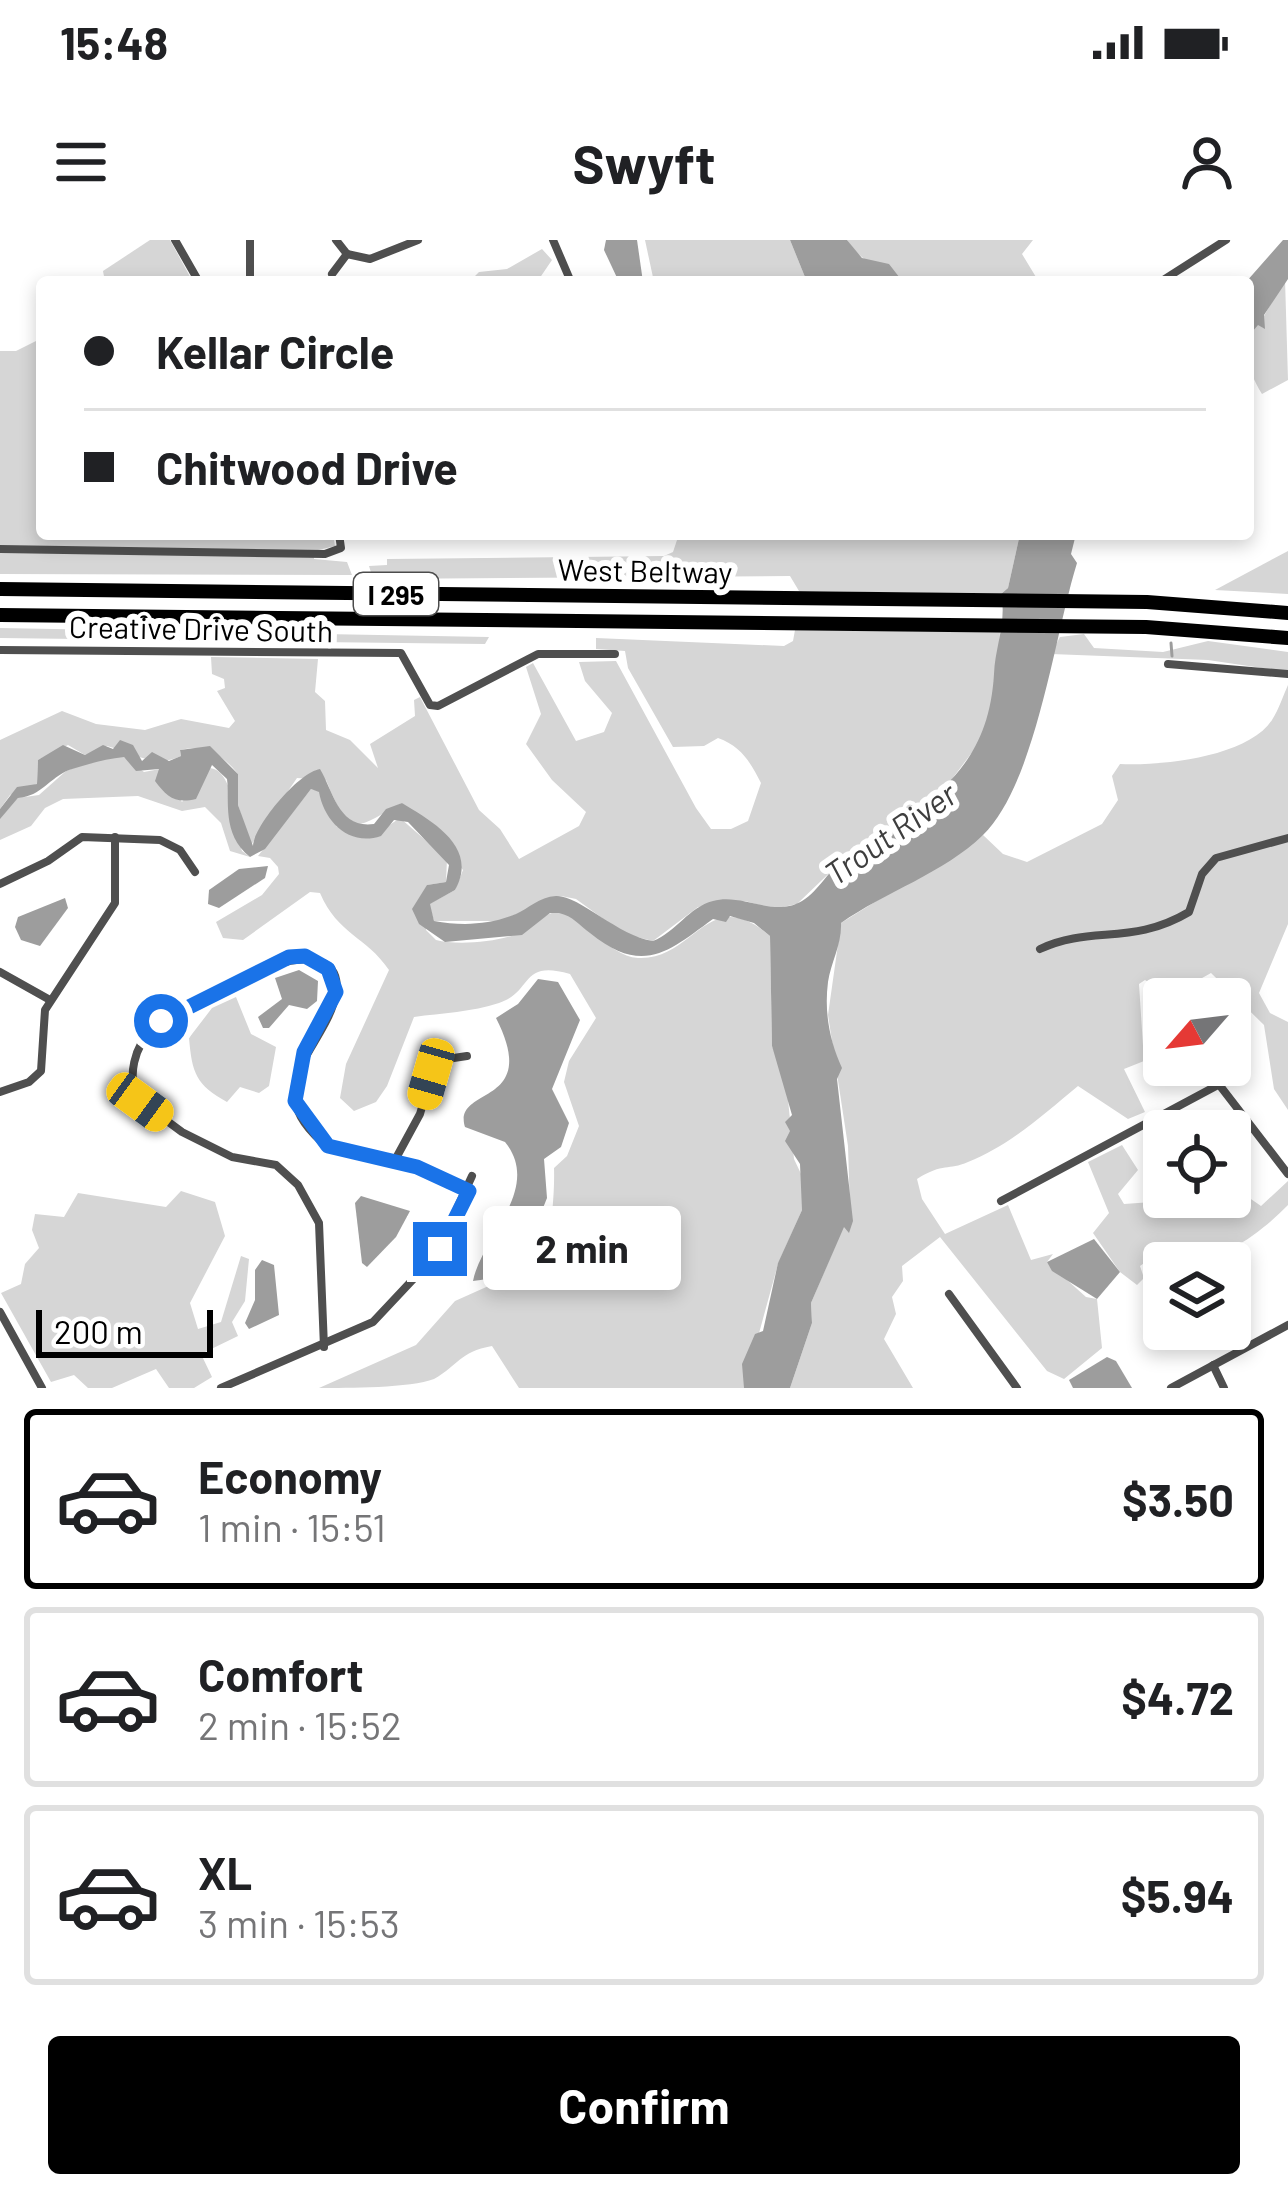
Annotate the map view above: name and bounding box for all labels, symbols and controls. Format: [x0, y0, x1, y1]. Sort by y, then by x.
text: 15:48 [60, 15, 168, 69]
icon: menu [48, 129, 114, 195]
icon: person [1174, 129, 1240, 195]
text: Swyft [572, 130, 716, 195]
text: Kellar Circle [156, 324, 394, 378]
text: Chitwood Drive [156, 440, 458, 494]
street label: West Beltway [557, 550, 733, 590]
road number: I 295 [354, 573, 438, 615]
street label: Creative Drive South [69, 608, 333, 648]
water label: Trout River [816, 772, 965, 893]
north arrow [1143, 978, 1251, 1086]
map controls [1143, 978, 1251, 1350]
route start [134, 994, 188, 1048]
car [404, 1034, 458, 1114]
car [100, 1066, 180, 1138]
button: locate [1143, 1110, 1251, 1218]
callout: 2 min [482, 1207, 680, 1291]
route end [413, 1222, 467, 1276]
text: 2 min [535, 1224, 629, 1271]
button: layers [1143, 1242, 1251, 1350]
scale bar [36, 1304, 213, 1357]
text: 200 m [54, 1311, 143, 1351]
icon: car [54, 1445, 162, 1553]
text: Economy [198, 1449, 382, 1503]
text: $3.50 [1122, 1472, 1234, 1526]
text: 1 min · 15:51 [198, 1503, 386, 1550]
icon: car [54, 1643, 162, 1751]
text: Comfort [198, 1647, 364, 1701]
text: $4.72 [1121, 1670, 1234, 1724]
text: 2 min · 15:52 [198, 1701, 402, 1748]
icon: car [54, 1841, 162, 1949]
text: XL [198, 1845, 252, 1899]
text: $5.94 [1121, 1868, 1234, 1922]
text: 3 min · 15:53 [198, 1899, 400, 1946]
button: Confirm [48, 2036, 1240, 2174]

